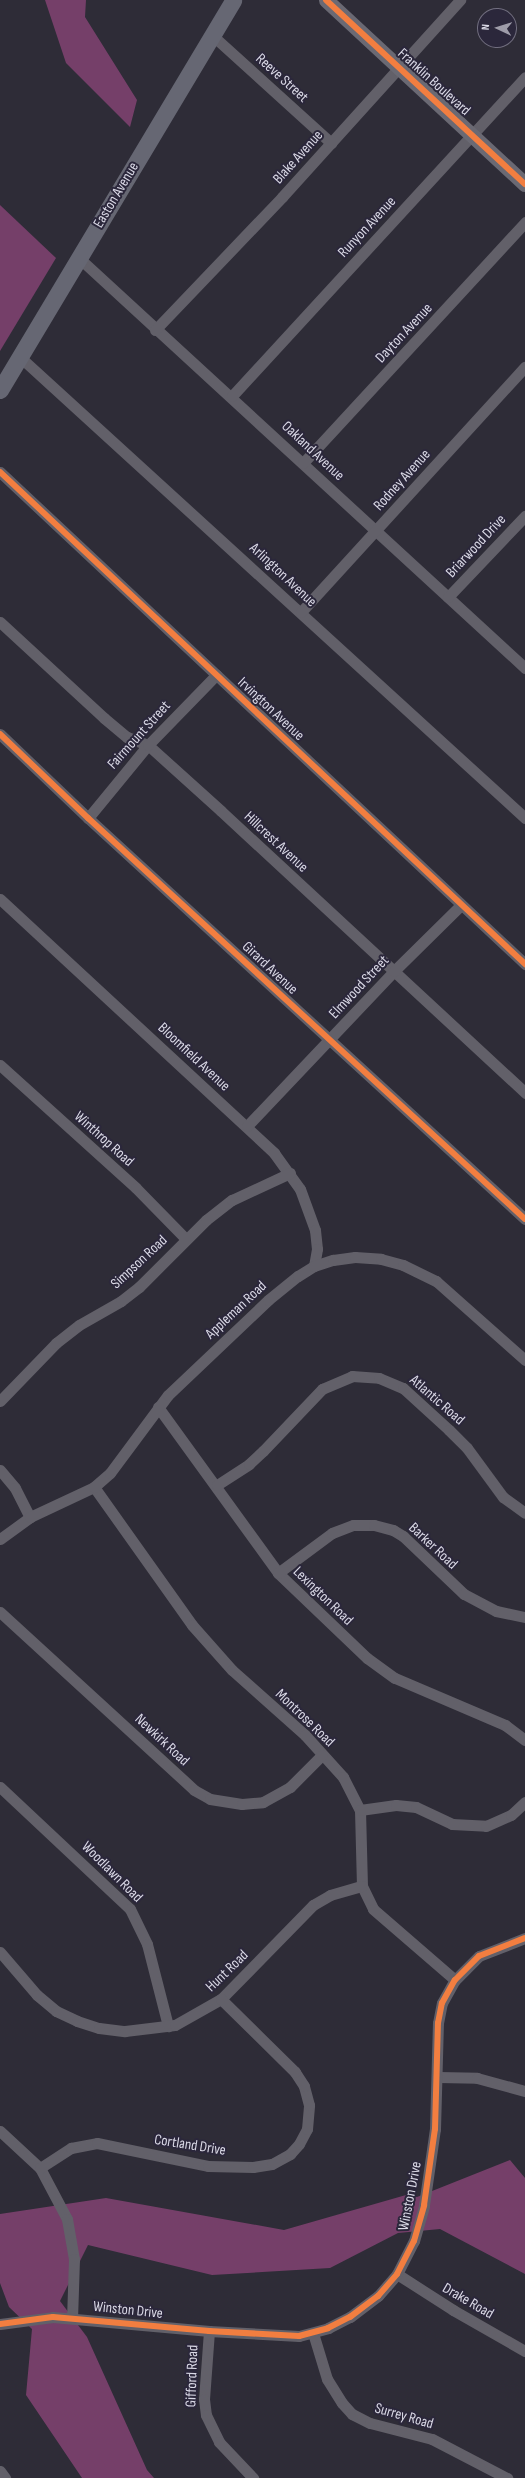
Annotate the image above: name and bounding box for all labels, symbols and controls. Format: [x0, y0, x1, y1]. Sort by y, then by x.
north arrow [477, 8, 517, 48]
text: N [479, 24, 492, 31]
street label: Franklin Boulevard [394, 45, 474, 119]
street label: Reeve Street [252, 50, 312, 106]
street label: Blake Avenue [269, 127, 327, 187]
street label: Easton Avenue [89, 159, 143, 231]
street label: Runyon Avenue [334, 193, 400, 261]
street label: Dayton Avenue [372, 299, 436, 367]
street label: Oakland Avenue [278, 417, 348, 485]
street label: Rodney Avenue [370, 446, 434, 514]
street label: Briarwood Drive [442, 511, 510, 581]
street label: Arlington Avenue [246, 539, 320, 611]
street label: Irvington Avenue [234, 674, 308, 744]
street label: Fairmount Street [104, 697, 174, 773]
street label: Hillcrest Avenue [240, 808, 312, 876]
street label: Girard Avenue [238, 938, 302, 998]
street label: Elmwood Street [325, 952, 393, 1022]
street label: Bloomfield Avenue [154, 1019, 234, 1095]
street label: Winthrop Road [71, 1108, 137, 1170]
street label: Simpson Road [107, 1231, 171, 1293]
street label: Appleman Road [202, 1277, 270, 1343]
street label: Atlantic Road [406, 1371, 468, 1429]
street label: Barker Road [405, 1519, 461, 1573]
street label: Lexington Road [289, 1563, 357, 1629]
street label: Montrose Road [272, 1685, 338, 1751]
street label: Newkirk Road [131, 1710, 193, 1770]
street label: Woodlawn Road [78, 1838, 146, 1906]
street label: Hunt Road [202, 1946, 252, 1996]
street label: Cortland Drive [153, 2130, 227, 2160]
street label: Winston Drive [394, 2160, 426, 2232]
street label: Drake Road [439, 2279, 497, 2323]
street label: Winston Drive [92, 2297, 164, 2323]
street label: Gifford Road [182, 2344, 202, 2408]
street label: Surrey Road [373, 2399, 435, 2433]

